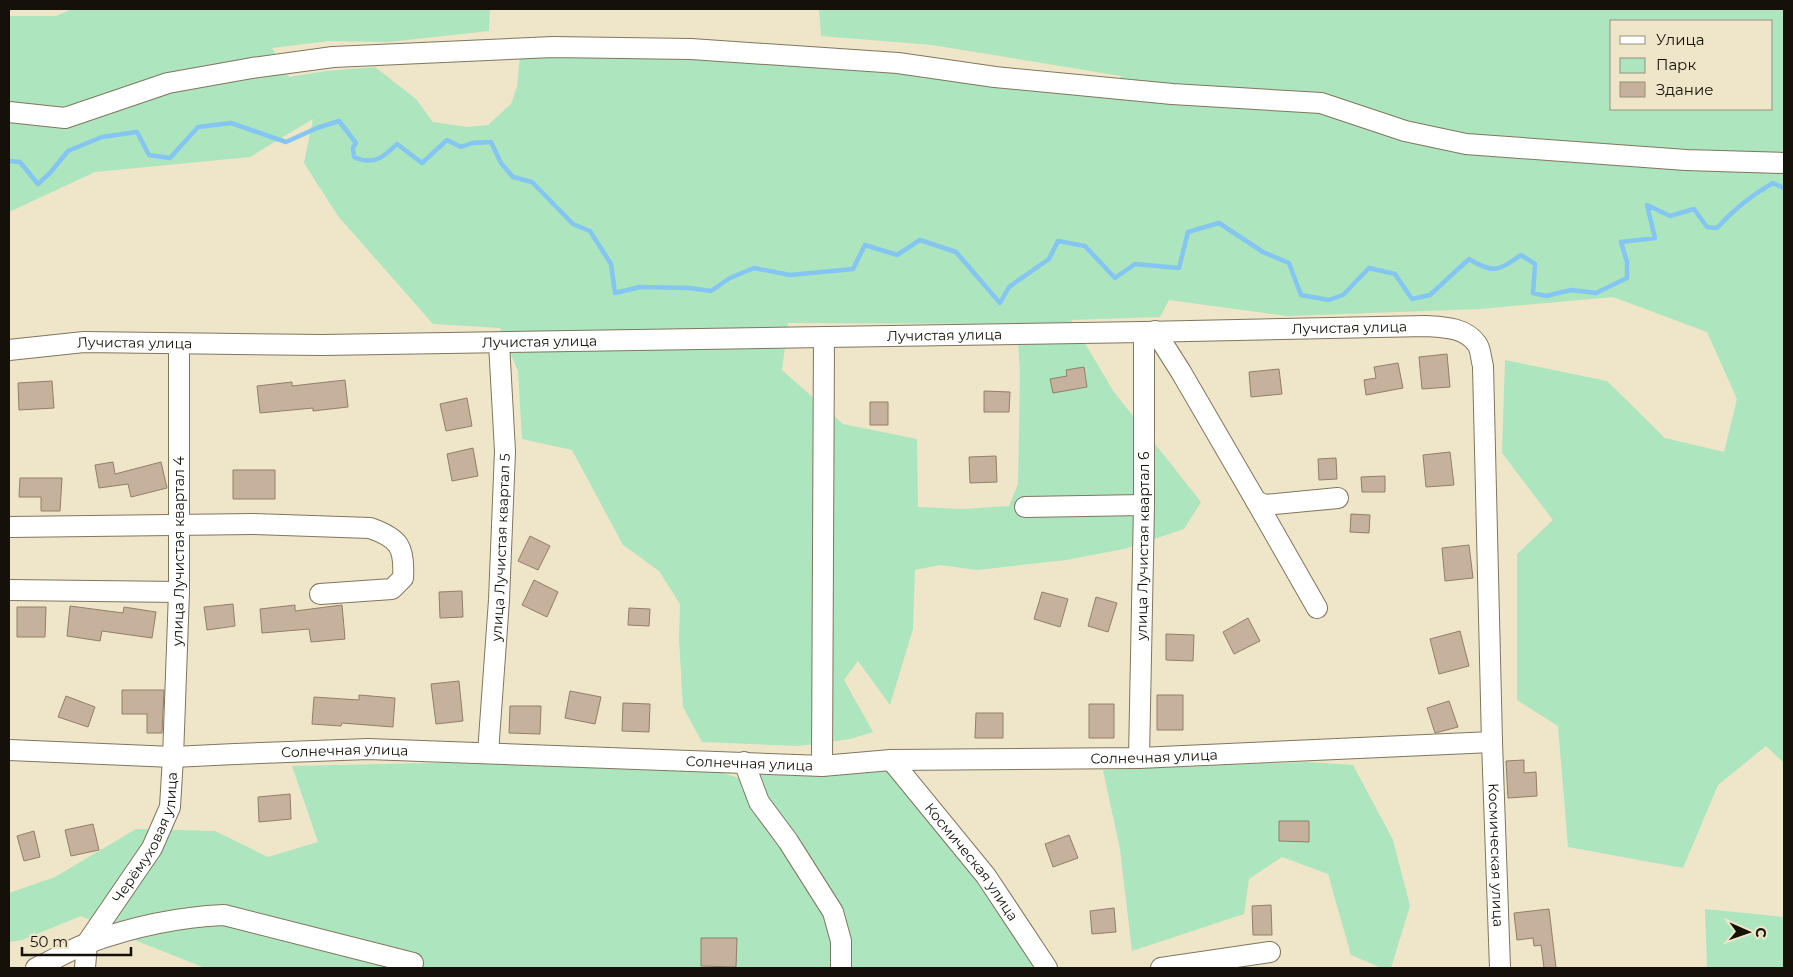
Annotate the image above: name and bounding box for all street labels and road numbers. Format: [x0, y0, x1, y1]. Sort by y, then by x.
street label: Лучистая улица [1292, 317, 1407, 338]
street label: Лучистая улица [887, 325, 1002, 345]
street label: Лучистая улица [482, 332, 597, 351]
street label: Лучистая улица [76, 333, 192, 352]
street label: улица Лучистая квартал 6 [1132, 451, 1153, 642]
street label: улица Лучистая квартал 5 [487, 453, 514, 643]
street label: улица Лучистая квартал 4 [168, 456, 188, 647]
street label: Солнечная улица [281, 740, 409, 761]
street label: Солнечная улица [1090, 745, 1218, 767]
street label: Солнечная улица [685, 752, 813, 775]
street label: Черёмуховая улица [108, 771, 181, 906]
street label: Космическая улица [1484, 783, 1508, 927]
street label: Космическая улица [921, 799, 1022, 924]

